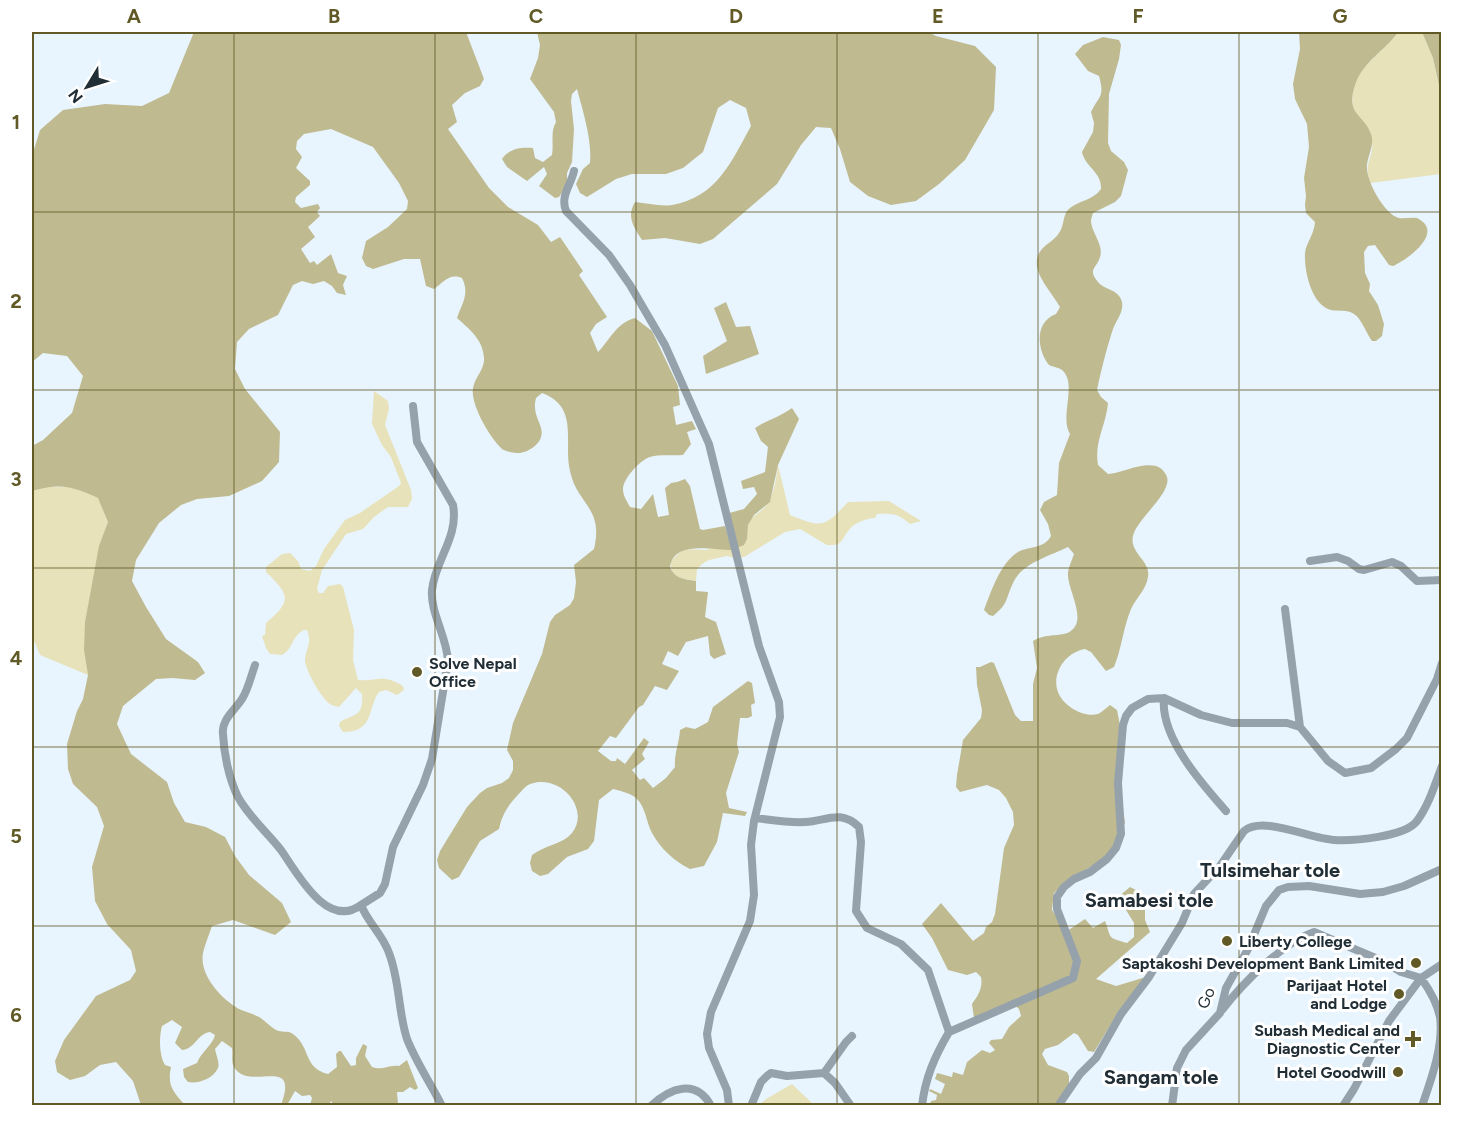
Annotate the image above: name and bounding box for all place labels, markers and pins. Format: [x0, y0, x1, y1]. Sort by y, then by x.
place label: Solve Nepal Office [429, 654, 517, 691]
marker: Solve Nepal Office [410, 665, 424, 679]
place label: Liberty College [1239, 932, 1352, 951]
marker: Liberty College [1220, 934, 1234, 948]
place label: Saptakoshi Development Bank Limited [1122, 954, 1404, 973]
marker: Saptakoshi Development Bank Limited [1409, 956, 1423, 970]
place label: Parijaat Hotel and Lodge [1286, 976, 1387, 1013]
marker: Parijaat Hotel and Lodge [1392, 987, 1406, 1001]
place label: Subash Medical and Diagnostic Center [1254, 1021, 1400, 1058]
marker: Subash Medical and Diagnostic Center [1404, 1030, 1422, 1048]
place label: Hotel Goodwill [1276, 1063, 1386, 1082]
marker: Hotel Goodwill [1391, 1065, 1405, 1079]

